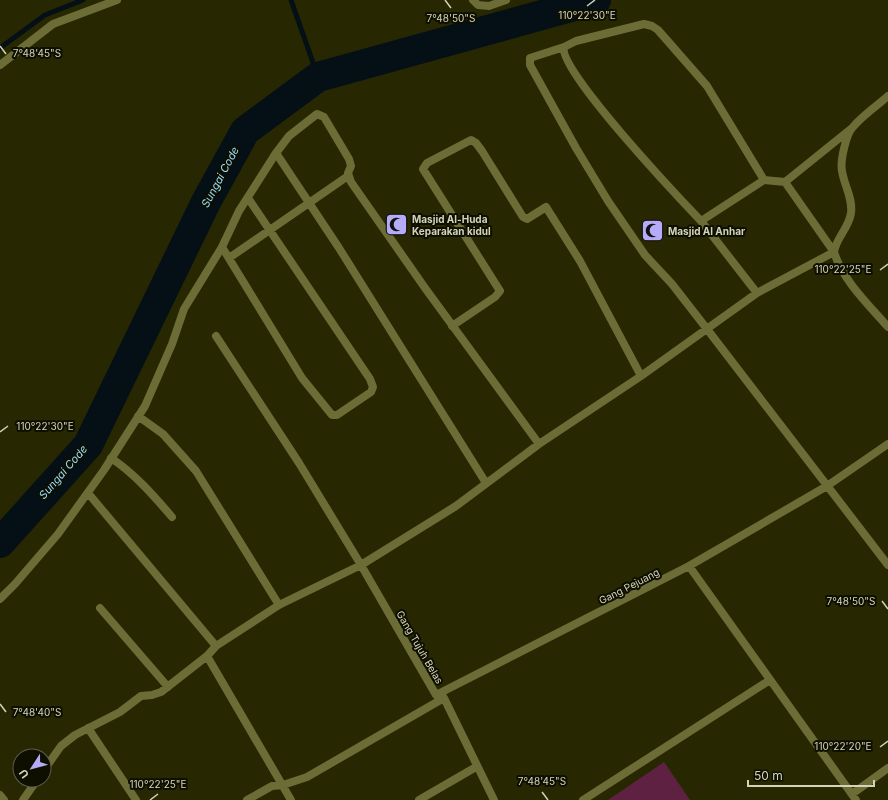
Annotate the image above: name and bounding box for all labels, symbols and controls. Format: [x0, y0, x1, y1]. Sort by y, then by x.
text: 110°22'30"E [558, 9, 616, 21]
text: 7°48'50"S [427, 12, 475, 24]
text: 7°48'45"S [13, 47, 61, 59]
water label: Sungai Code [198, 144, 242, 210]
mosque icon: Masjid Al-Huda Keparakan kidul [383, 212, 409, 238]
place label: Masjid Al-Huda Keparakan kidul [412, 213, 491, 237]
mosque icon: Masjid Al Anhar [640, 218, 666, 244]
place label: Masjid Al Anhar [668, 225, 745, 237]
text: 110°22'25"E [814, 263, 872, 275]
text: 110°22'30"E [16, 420, 74, 432]
water label: Sungai Code [36, 442, 90, 502]
street label: Gang Pejuang [597, 566, 661, 606]
text: 7°48'50"S [827, 595, 875, 607]
street label: Gang Tujuh Belas [394, 608, 446, 686]
text: 7°48'40"S [13, 706, 61, 718]
text: 110°22'20"E [814, 740, 872, 752]
north arrow [12, 748, 52, 788]
scale bar [748, 762, 874, 788]
text: U [16, 767, 32, 781]
text: 50 m [754, 768, 783, 783]
text: 7°48'45"S [518, 775, 566, 787]
text: 110°22'25"E [129, 778, 187, 790]

